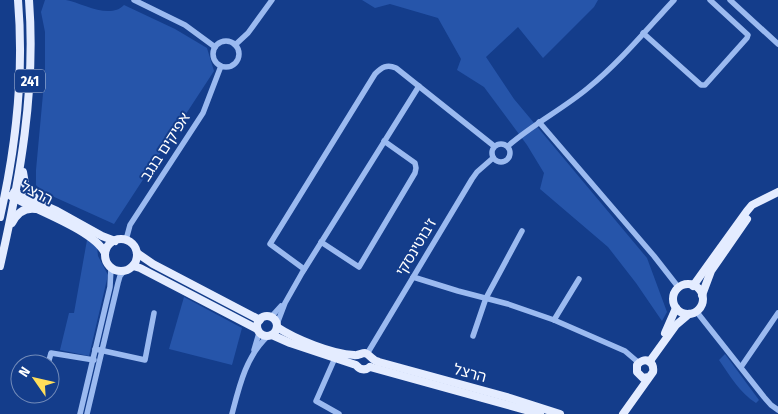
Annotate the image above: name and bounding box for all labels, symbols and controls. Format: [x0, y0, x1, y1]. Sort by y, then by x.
road number: 241 [15, 70, 45, 92]
street label: אפיקים בנגב [136, 109, 194, 185]
street label: הרצל [18, 177, 56, 209]
street label: ז'בוטינסקי [392, 215, 440, 279]
north arrow [10, 354, 60, 404]
street label: הרצל [452, 360, 488, 386]
text: N [15, 364, 34, 380]

